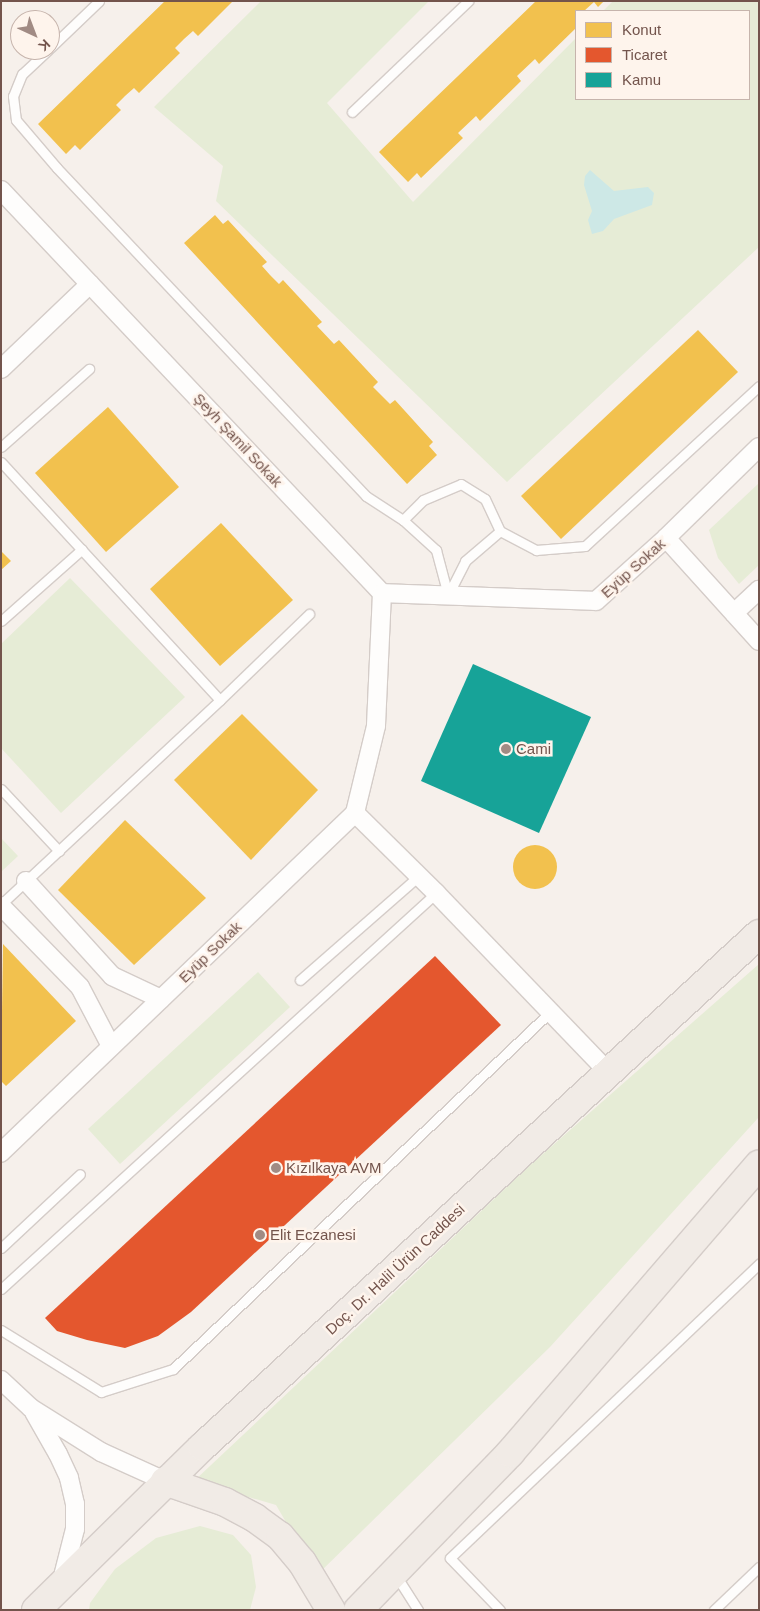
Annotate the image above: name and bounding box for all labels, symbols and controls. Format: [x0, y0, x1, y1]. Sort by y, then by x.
north arrow [10, 10, 60, 60]
legend [575, 10, 750, 100]
text: Konut [622, 21, 661, 38]
text: K [35, 36, 54, 55]
text: Ticaret [622, 46, 667, 63]
text: Kamu [622, 71, 661, 88]
street label: Şeyh Şamil Sokak [190, 389, 286, 491]
street label: Eyüp Sokak [597, 535, 669, 601]
place label: Cami [516, 740, 551, 758]
marker: Cami [500, 743, 512, 755]
street label: Eyüp Sokak [175, 918, 245, 986]
place label: Kızılkaya AVM [286, 1159, 382, 1177]
marker: Kızılkaya AVM [270, 1162, 282, 1174]
street label: Doç. Dr. Halil Ürün Caddesi [322, 1200, 468, 1338]
place label: Elit Eczanesi [270, 1226, 356, 1244]
marker: Elit Eczanesi [254, 1229, 266, 1241]

